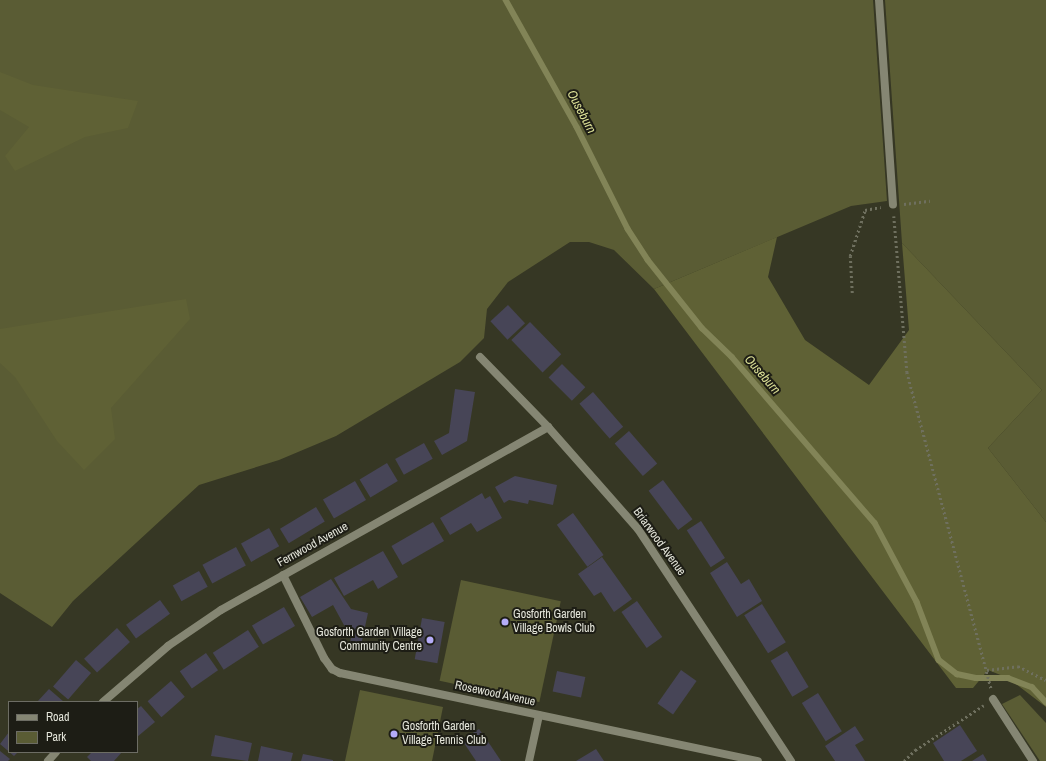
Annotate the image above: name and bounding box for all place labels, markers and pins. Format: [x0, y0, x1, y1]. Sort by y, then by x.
place label: Gosforth Garden Village Bowls Club [513, 608, 595, 636]
marker: Gosforth Garden Village Bowls Club [500, 617, 510, 627]
place label: Gosforth Garden Village Community Centre [316, 626, 422, 654]
marker: Gosforth Garden Village Community Centre [425, 635, 435, 645]
place label: Gosforth Garden Village Tennis Club [402, 720, 487, 748]
marker: Gosforth Garden Village Tennis Club [389, 729, 399, 739]

